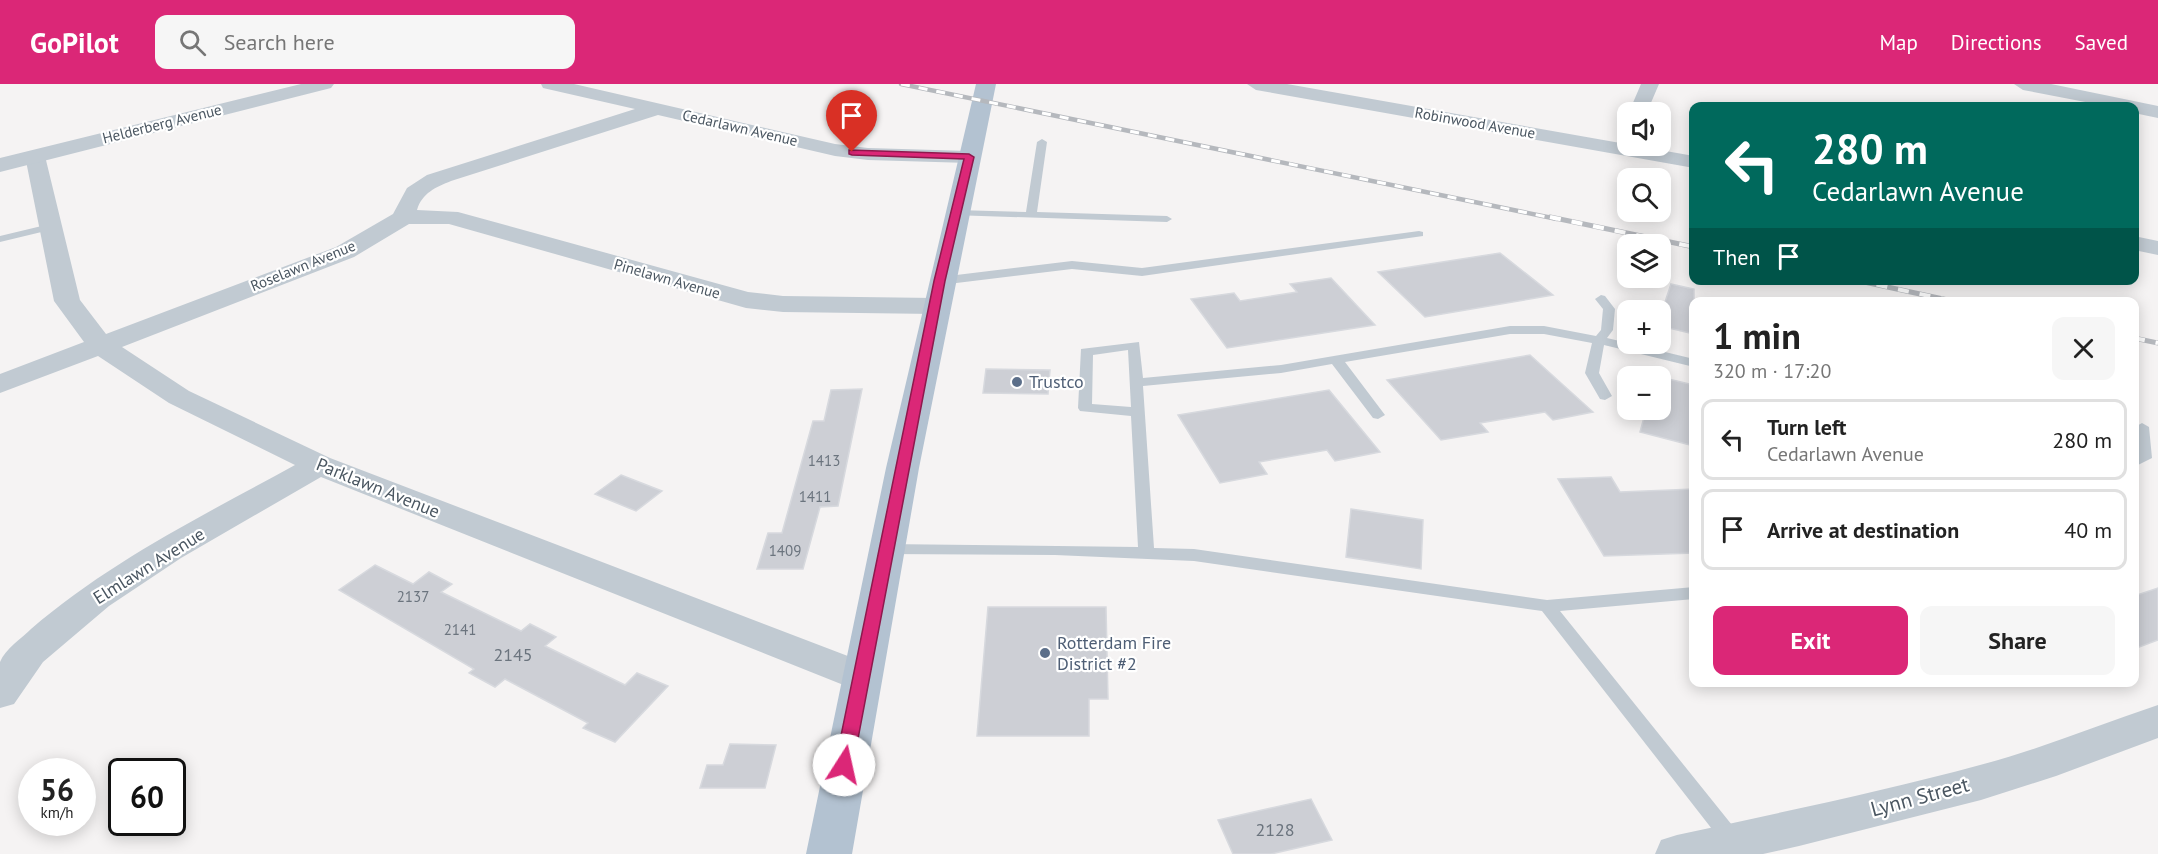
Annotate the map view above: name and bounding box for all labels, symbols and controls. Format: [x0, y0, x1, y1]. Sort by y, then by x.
search box [155, 15, 575, 69]
text: GoPilot [30, 24, 119, 61]
icon: search [176, 26, 209, 59]
text: Search here [224, 28, 335, 56]
text: Map [1879, 29, 1918, 56]
text: Directions [1951, 29, 2042, 56]
text: Saved [2075, 29, 2128, 56]
pin [826, 90, 877, 152]
icon: arrive [835, 99, 868, 132]
street label: Helderberg Avenue [100, 100, 223, 148]
map controls [1617, 102, 1671, 420]
button: sound [1617, 102, 1671, 156]
street label: Robinwood Avenue [1413, 103, 1537, 142]
street label: Cedarlawn Avenue [681, 105, 800, 150]
text: 280 m [1812, 121, 1928, 176]
icon: left [1713, 126, 1791, 204]
button: search [1617, 168, 1671, 222]
text: Cedarlawn Avenue [1812, 174, 2024, 208]
button: layers [1617, 234, 1671, 288]
street label: Roselawn Avenue [248, 236, 358, 295]
icon: arrive [1772, 240, 1805, 273]
text: Then [1713, 243, 1760, 271]
street label: Pinelawn Avenue [612, 254, 722, 303]
button: + [1617, 300, 1671, 354]
text: 1 min [1713, 312, 1801, 359]
button: close [2052, 317, 2115, 380]
text: 320 m · 17:20 [1713, 358, 1831, 384]
button: − [1617, 366, 1671, 420]
place label: Trustco [1029, 370, 1084, 393]
marker: Trustco [1010, 375, 1024, 389]
text: Turn left [1767, 413, 1847, 441]
icon: left [1716, 423, 1749, 456]
text: 280 m [2052, 426, 2112, 454]
text: Cedarlawn Avenue [1767, 441, 1924, 467]
house number: 1413 [808, 451, 840, 470]
street label: Parklawn Avenue [313, 452, 443, 523]
house number: 1411 [799, 487, 831, 506]
icon: arrive [1716, 513, 1749, 546]
text: Arrive at destination [1767, 516, 1959, 544]
text: 40 m [2064, 516, 2112, 544]
street label: Elmlawn Avenue [89, 522, 209, 609]
house number: 1409 [769, 541, 801, 560]
house number: 2137 [397, 587, 429, 606]
button: Exit [1713, 606, 1908, 675]
button: Share [1920, 606, 2115, 675]
house number: 2141 [444, 620, 476, 639]
place label: Rotterdam Fire District #2 [1057, 631, 1171, 675]
house number: 2145 [493, 643, 533, 666]
marker: Rotterdam Fire District #2 [1038, 646, 1052, 660]
position arrow [812, 733, 876, 797]
speed limit sign: 60 [108, 758, 186, 836]
text: 56 [40, 770, 74, 809]
street label: Lynn Street [1868, 770, 1972, 823]
text: km/h [41, 803, 73, 822]
house number: 2128 [1255, 818, 1295, 841]

